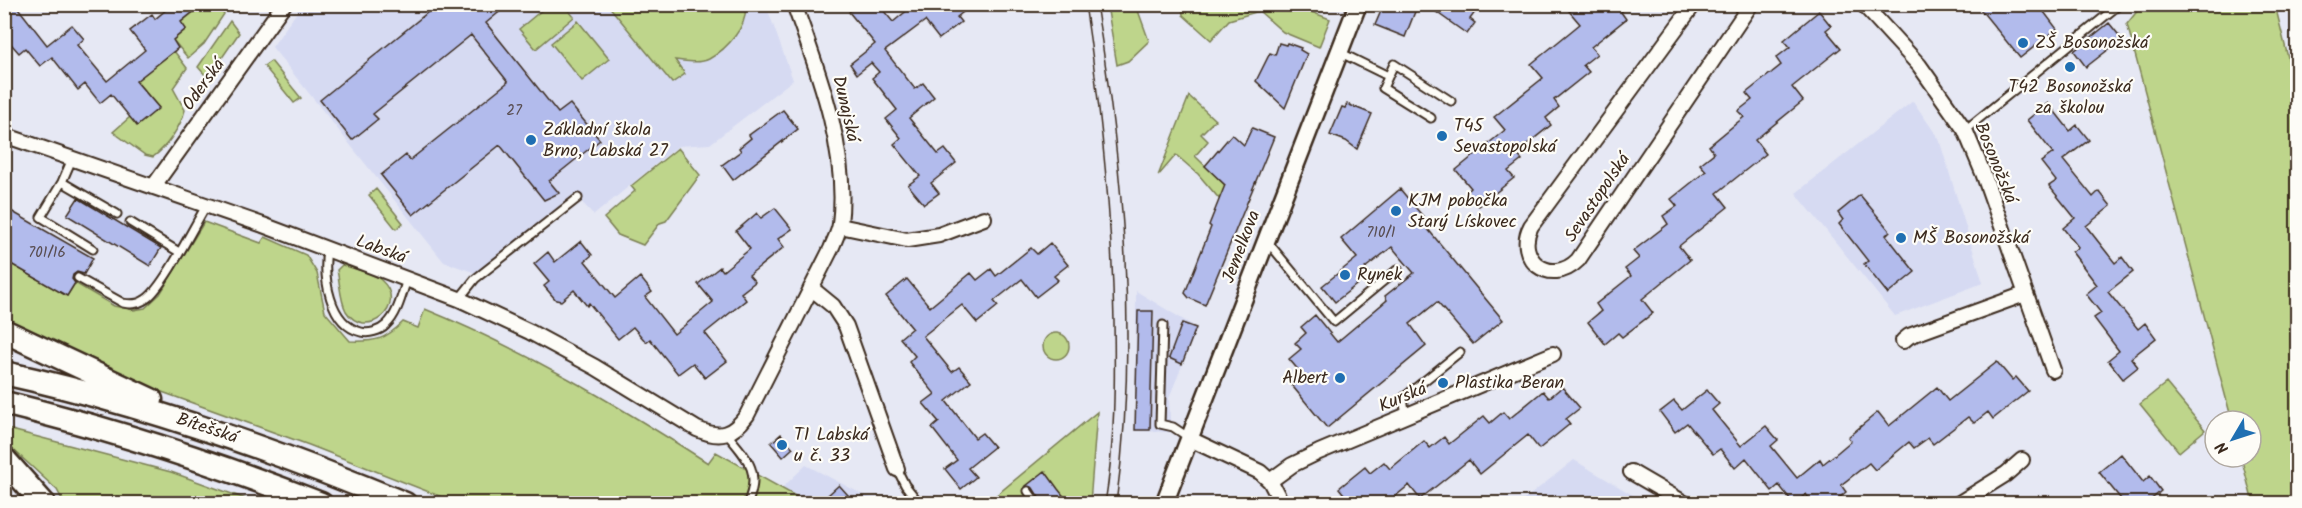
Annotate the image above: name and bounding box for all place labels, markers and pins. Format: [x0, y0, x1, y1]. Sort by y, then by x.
place label: ZŠ Bosonožská [2035, 29, 2150, 58]
marker: ZŠ Bosonožská [2016, 36, 2030, 50]
marker: T42 Bosonožská za školou [2063, 60, 2077, 74]
place label: T42 Bosonožská za školou [2009, 73, 2133, 123]
place label: T45 Sevastopolská [1454, 112, 1558, 162]
place label: Základní škola Brno, Labská 27 [543, 116, 668, 166]
marker: T45 Sevastopolská [1435, 129, 1449, 143]
marker: Základní škola Brno, Labská 27 [524, 133, 538, 147]
place label: KJM pobočka Starý Lískovec [1408, 187, 1517, 237]
marker: KJM pobočka Starý Lískovec [1389, 204, 1403, 218]
place label: MŠ Bosonožská [1913, 224, 2031, 253]
marker: MŠ Bosonožská [1894, 231, 1908, 245]
place label: Rynek [1357, 261, 1403, 290]
marker: Rynek [1338, 268, 1352, 282]
place label: Albert [1282, 364, 1329, 393]
place label: Plastika Beran [1455, 369, 1564, 398]
marker: Albert [1333, 371, 1347, 385]
marker: Plastika Beran [1436, 376, 1450, 390]
place label: T1 Labská u č. 33 [794, 421, 870, 471]
marker: T1 Labská u č. 33 [775, 438, 789, 452]

